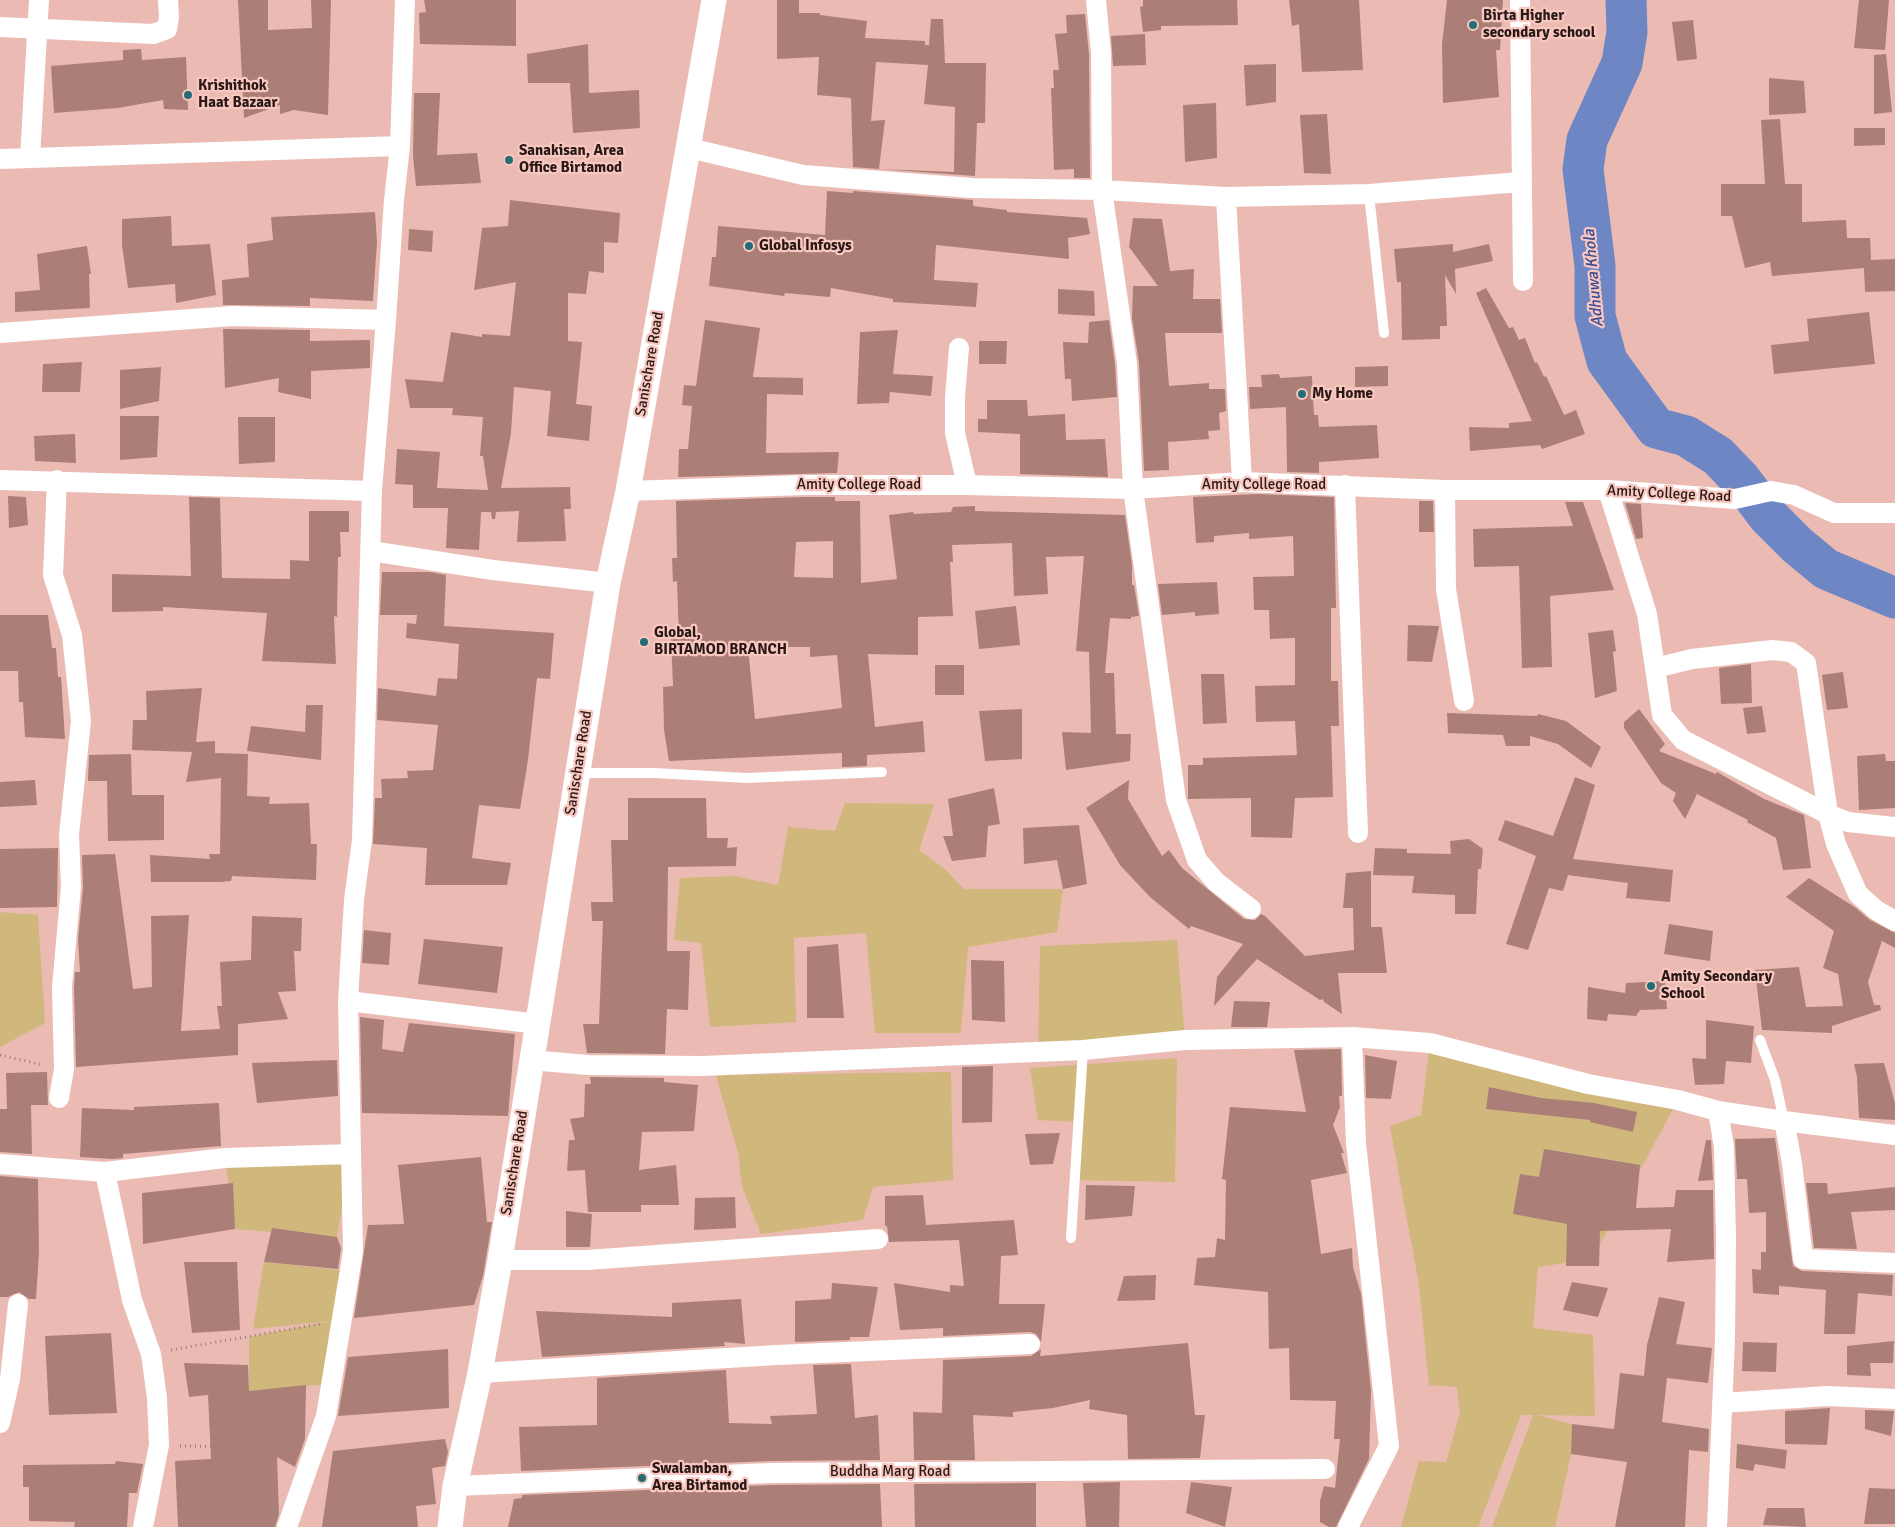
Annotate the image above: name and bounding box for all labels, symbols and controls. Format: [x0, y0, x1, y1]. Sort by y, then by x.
place label: Birta Higher secondary school [1483, 7, 1595, 42]
marker: Birta Higher secondary school [1467, 19, 1479, 31]
place label: Krishithok Haat Bazaar [198, 77, 277, 112]
marker: Krishithok Haat Bazaar [182, 89, 194, 101]
place label: Sanakisan, Area Office Birtamod [519, 142, 624, 177]
marker: Sanakisan, Area Office Birtamod [503, 154, 515, 166]
water label: Adhuwa Khola [1580, 228, 1608, 328]
place label: Global Infosys [759, 237, 852, 255]
marker: Global Infosys [743, 240, 755, 252]
street label: Sanischare Road [632, 310, 668, 418]
place label: My Home [1312, 385, 1373, 403]
marker: My Home [1296, 388, 1308, 400]
street label: Amity College Road [797, 476, 921, 494]
street label: Amity College Road [1202, 476, 1326, 494]
street label: Amity College Road [1606, 482, 1732, 506]
place label: Global, BIRTAMOD BRANCH [654, 624, 787, 659]
marker: Global, BIRTAMOD BRANCH [638, 636, 650, 648]
street label: Sanischare Road [562, 709, 596, 817]
place label: Amity Secondary School [1661, 968, 1772, 1003]
marker: Amity Secondary School [1645, 980, 1657, 992]
street label: Sanischare Road [498, 1109, 532, 1217]
place label: Swalamban, Area Birtamod [652, 1460, 747, 1495]
street label: Buddha Marg Road [830, 1463, 950, 1481]
marker: Swalamban, Area Birtamod [636, 1472, 648, 1484]

